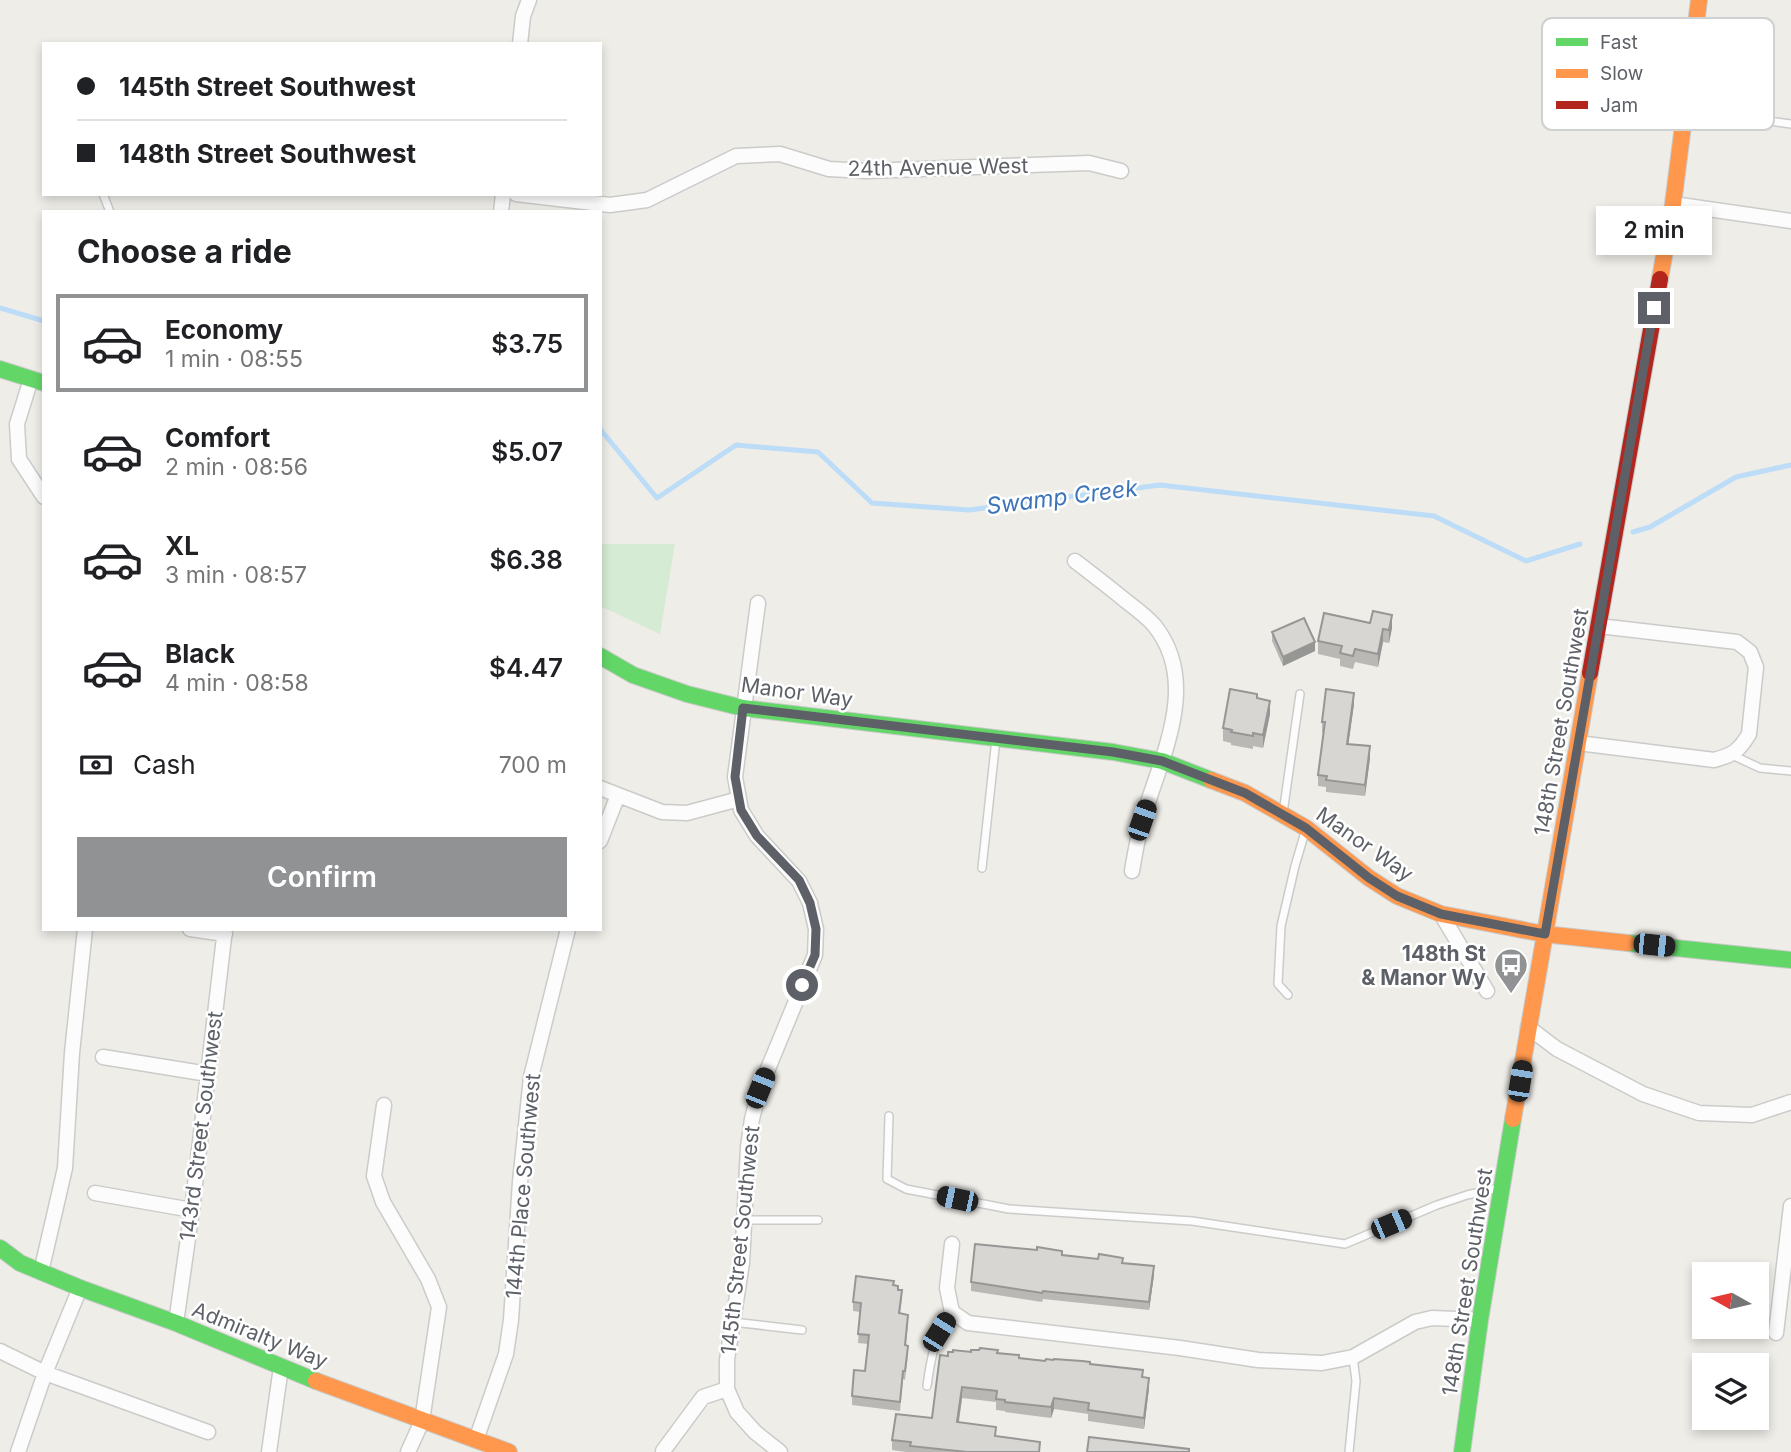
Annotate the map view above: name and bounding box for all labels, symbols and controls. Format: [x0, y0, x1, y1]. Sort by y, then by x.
legend [1542, 18, 1774, 130]
text: Fast [1600, 31, 1638, 54]
text: Slow [1600, 62, 1643, 85]
text: 145th Street Southwest [119, 71, 416, 102]
text: Jam [1600, 94, 1638, 117]
text: 148th Street Southwest [119, 138, 416, 169]
street label: 24th Avenue West [847, 153, 1029, 181]
callout: 2 min [1596, 206, 1712, 256]
text: 2 min [1624, 216, 1684, 244]
text: Choose a ride [77, 232, 292, 271]
route end [1638, 292, 1670, 324]
icon: car [81, 312, 144, 375]
text: Economy [165, 314, 283, 345]
text: $3.75 [491, 328, 563, 359]
text: 1 min · 08:55 [165, 345, 303, 373]
icon: car [81, 420, 144, 483]
text: Comfort [165, 422, 270, 453]
text: $5.07 [491, 436, 563, 467]
text: 2 min · 08:56 [165, 453, 308, 481]
water label: Swamp Creek [985, 474, 1140, 520]
icon: car [81, 528, 144, 591]
text: XL [165, 530, 199, 561]
text: $6.38 [489, 544, 563, 575]
text: 3 min · 08:57 [165, 561, 307, 589]
street label: 148th Street Southwest [1529, 606, 1593, 838]
icon: car [81, 636, 144, 699]
text: Black [165, 638, 235, 669]
text: $4.47 [489, 652, 563, 683]
text: 4 min · 08:58 [165, 669, 309, 697]
street label: Manor Way [740, 672, 855, 712]
icon: cash [77, 746, 115, 784]
text: Cash [133, 749, 196, 780]
text: 700 m [499, 751, 567, 779]
car [1126, 797, 1159, 843]
street label: Manor Way [1312, 801, 1418, 887]
button: Confirm [77, 837, 567, 917]
car [1633, 932, 1676, 958]
place label: 148th St & Manor Wy [1361, 941, 1486, 990]
bus stop icon: 148th St & Manor Wy [1492, 946, 1530, 995]
route start [786, 969, 818, 1001]
street label: 143rd Street Southwest [174, 1010, 228, 1242]
car [1507, 1059, 1534, 1103]
car [743, 1065, 778, 1111]
street label: 144th Place Southwest [501, 1072, 545, 1300]
street label: 145th Street Southwest [716, 1124, 764, 1356]
street label: 148th Street Southwest [1437, 1166, 1497, 1398]
car [935, 1184, 980, 1214]
car [1368, 1206, 1415, 1242]
north arrow [1692, 1262, 1769, 1339]
map controls [1692, 1262, 1769, 1430]
street label: Admiralty Way [189, 1296, 332, 1374]
car [919, 1309, 960, 1355]
button: layers [1692, 1353, 1769, 1430]

